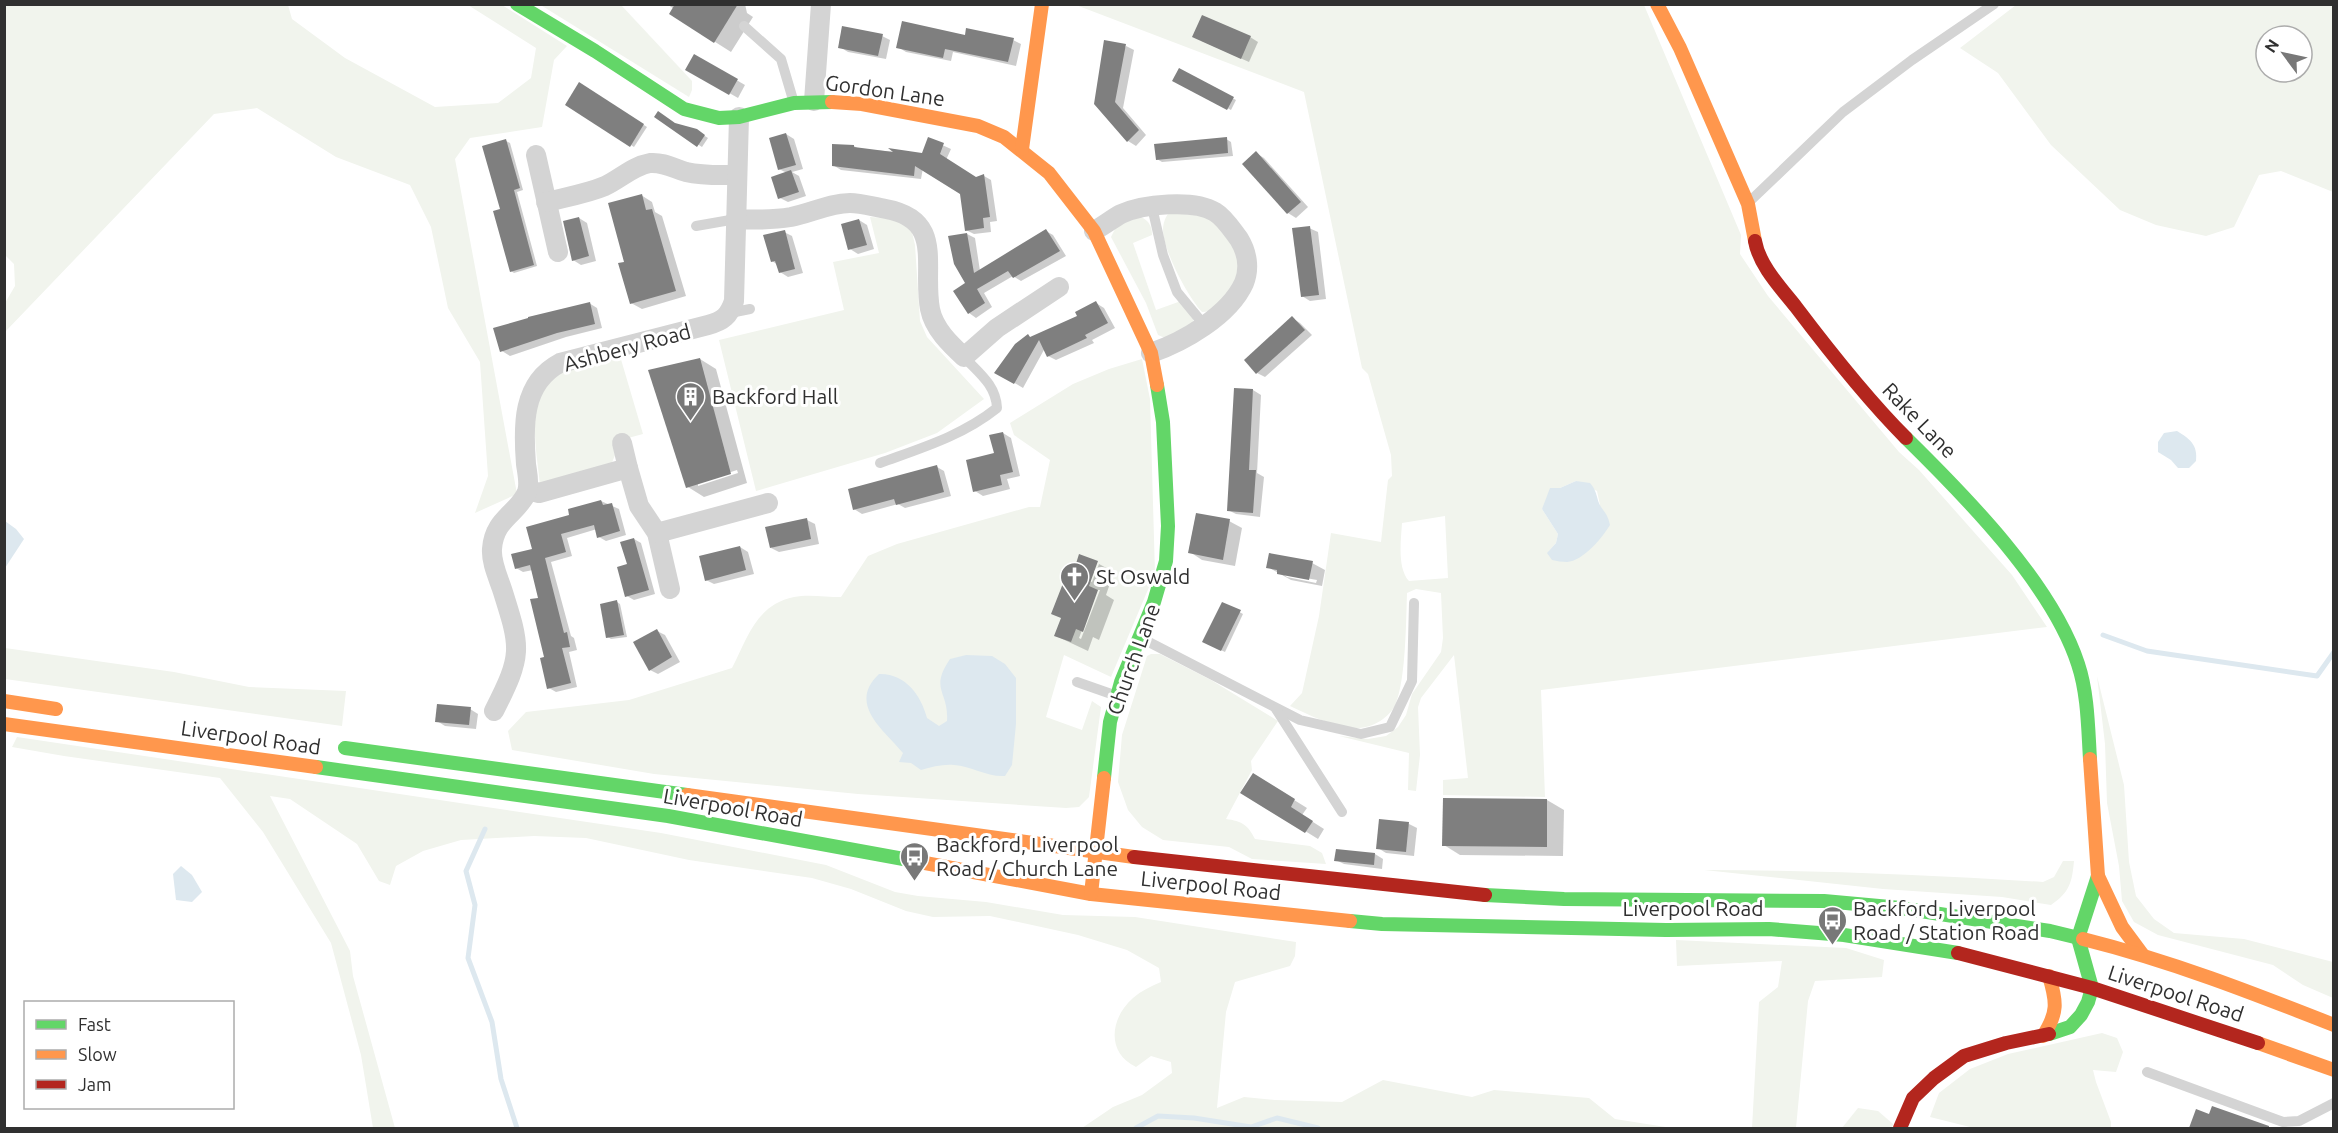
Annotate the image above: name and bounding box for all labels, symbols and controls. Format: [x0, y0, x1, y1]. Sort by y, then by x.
north arrow [2254, 24, 2314, 84]
text: N [2261, 36, 2282, 56]
street label: Gordon Lane [824, 70, 946, 110]
street label: Ashbery Road [561, 318, 693, 376]
street label: Rake Lane [1878, 377, 1962, 463]
building icon: Backford Hall [675, 380, 707, 422]
place label: Backford Hall [712, 384, 838, 408]
church icon: St Oswald [1059, 560, 1091, 602]
place label: St Oswald [1096, 564, 1190, 588]
street label: Church Lane [1102, 600, 1164, 718]
street label: Liverpool Road [179, 715, 323, 759]
street label: Liverpool Road [661, 783, 805, 831]
place label: Backford, Liverpool Road / Church Lane [936, 832, 1119, 880]
bus stop icon: Backford, Liverpool Road / Church Lane [899, 840, 931, 882]
street label: Liverpool Road [1140, 866, 1282, 904]
street label: Liverpool Road [1622, 896, 1764, 920]
place label: Backford, Liverpool Road / Station Road [1853, 896, 2040, 944]
bus stop icon: Backford, Liverpool Road / Station Road [1816, 904, 1848, 946]
street label: Liverpool Road [2105, 960, 2247, 1026]
legend [24, 1001, 234, 1109]
text: Fast [78, 1014, 111, 1034]
text: Slow [78, 1044, 117, 1064]
text: Jam [78, 1074, 112, 1094]

